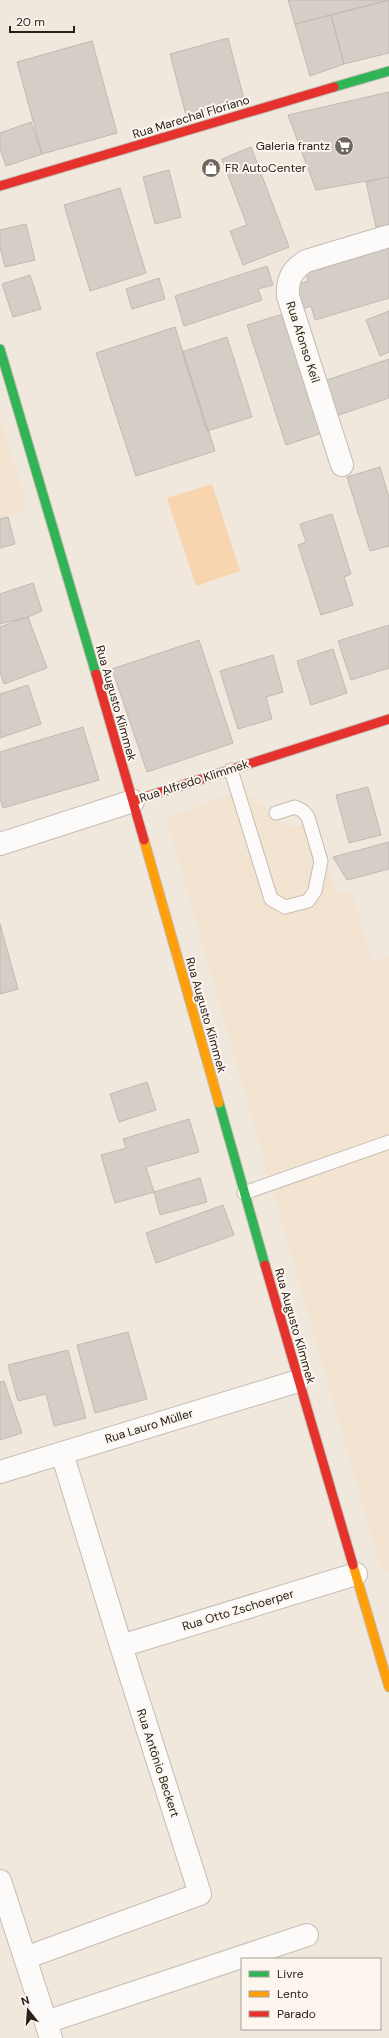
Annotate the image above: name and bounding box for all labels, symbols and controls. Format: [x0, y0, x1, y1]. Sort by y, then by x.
scale bar [10, 8, 74, 34]
text: 20 m [16, 14, 45, 30]
street label: Rua Marechal Floriano [131, 92, 251, 142]
supermarket icon: Galeria frantz [333, 135, 355, 157]
place label: Galeria frantz [256, 138, 330, 154]
shop icon: FR AutoCenter [200, 157, 222, 179]
place label: FR AutoCenter [225, 160, 307, 176]
street label: Rua Afonso Keil [282, 299, 324, 385]
street label: Rua Augusto Klimmek [92, 643, 140, 763]
street label: Rua Alfredo Klimmek [137, 756, 251, 806]
street label: Rua Augusto Klimmek [182, 955, 230, 1075]
street label: Rua Augusto Klimmek [271, 1266, 319, 1386]
street label: Rua Lauro Müller [103, 1405, 196, 1447]
street label: Rua Otto Zschoerper [180, 1585, 296, 1635]
street label: Rua Antônio Beckert [133, 1707, 183, 1819]
legend [241, 1958, 381, 2030]
text: Livre [277, 1966, 304, 1982]
text: Lento [277, 1986, 308, 2002]
north arrow [8, 1990, 48, 2030]
text: N [19, 1993, 31, 2008]
text: Parado [277, 2006, 316, 2022]

